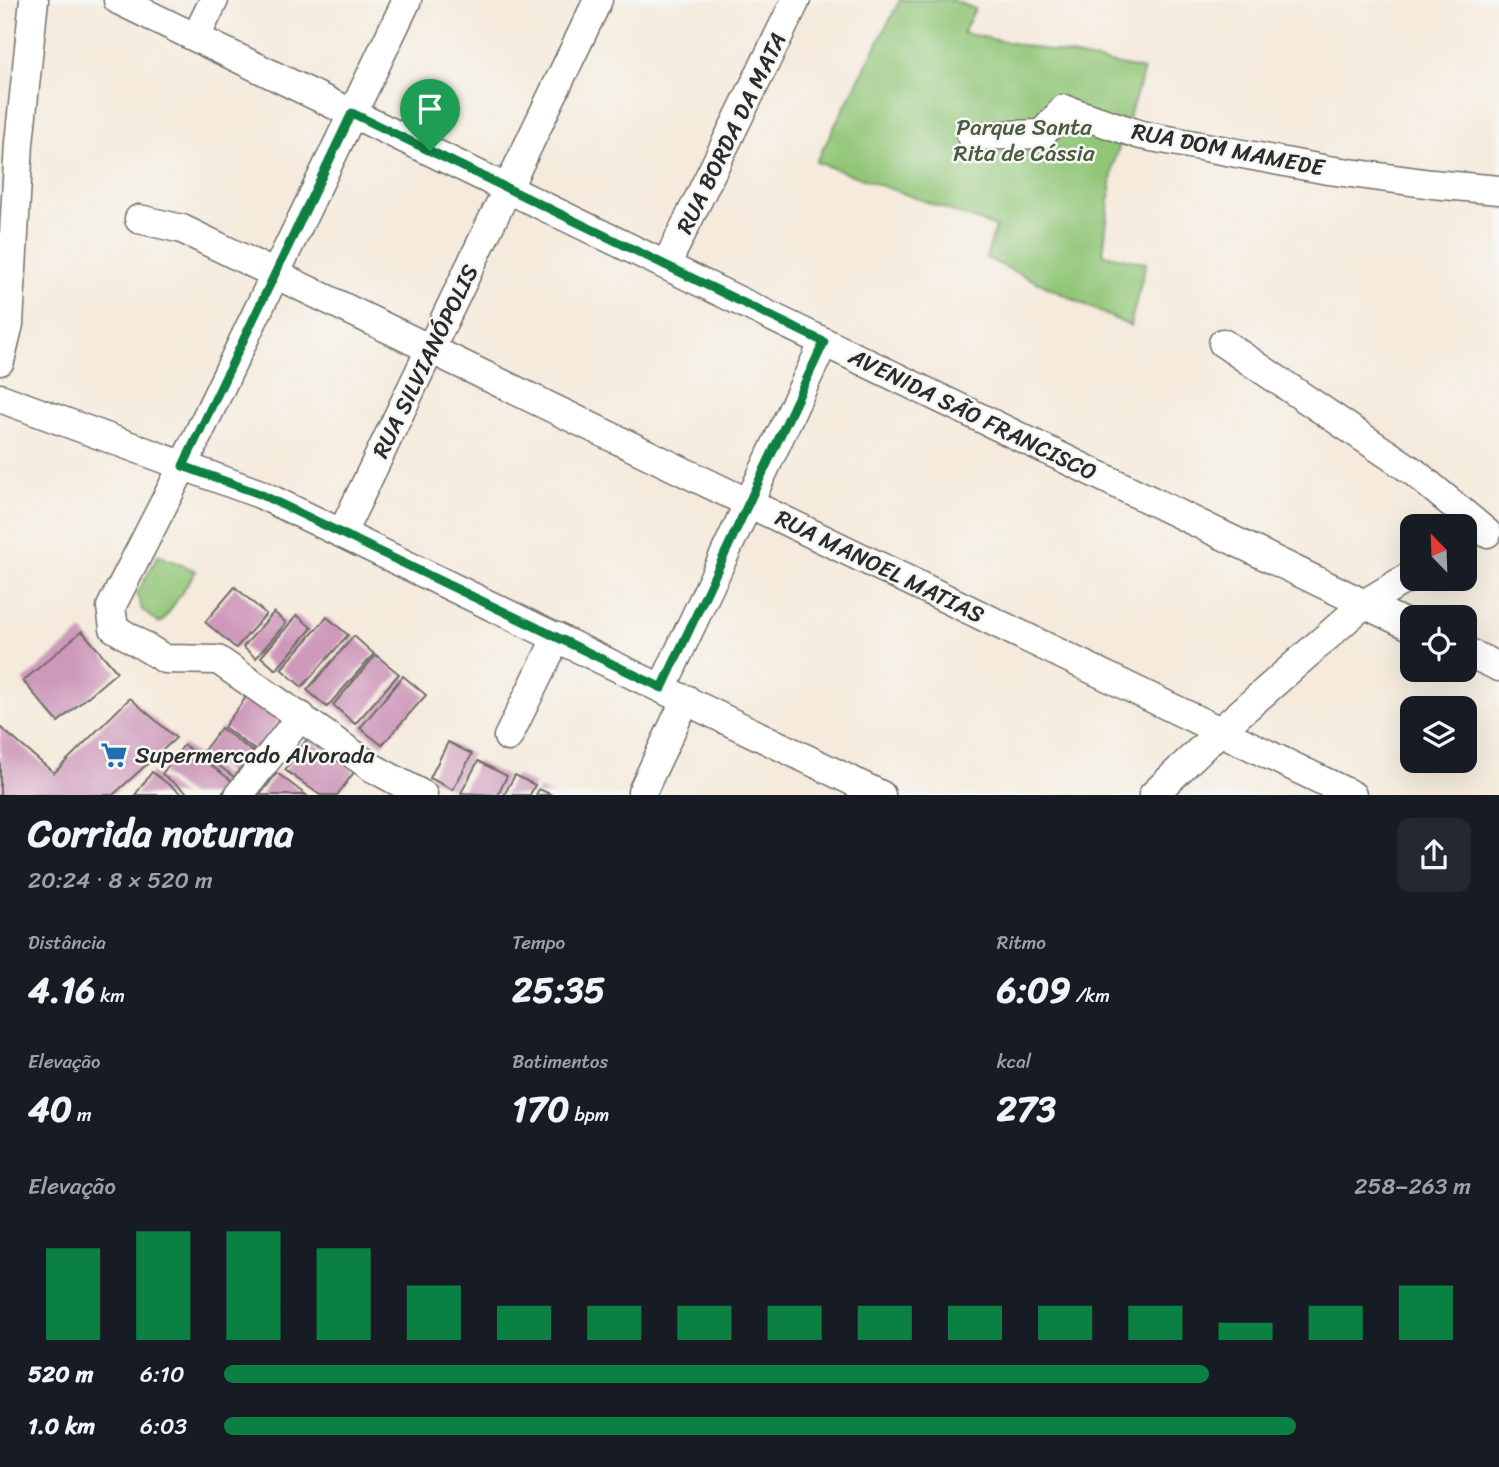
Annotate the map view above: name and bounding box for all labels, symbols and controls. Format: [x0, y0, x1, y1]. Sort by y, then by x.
street label: RUA BORDA DA MATA [665, 25, 798, 241]
pin [400, 79, 460, 151]
icon: arrive [411, 90, 449, 128]
park label: Parque Santa Rita de Cássia [954, 107, 1095, 174]
street label: RUA DOM MAMEDE [1128, 111, 1329, 188]
street label: RUA SILVIANÓPOLIS [361, 257, 490, 466]
street label: AVENIDA SÃO FRANCISCO [841, 336, 1104, 493]
street label: RUA MANOEL MATIAS [768, 498, 991, 635]
north arrow [1400, 514, 1477, 592]
map controls [1400, 514, 1477, 773]
button: locate [1400, 605, 1477, 682]
button: layers [1400, 696, 1477, 773]
place label: Supermercado Alvorada [135, 735, 375, 776]
supermarket icon: Supermercado Alvorada [99, 740, 129, 770]
text: Corrida noturna [28, 800, 294, 867]
button: share [1397, 818, 1471, 892]
text: 20:24 · 8 × 520 m [28, 860, 213, 901]
text: Distância [28, 926, 106, 959]
text: Tempo [512, 926, 565, 959]
text: Ritmo [997, 926, 1046, 959]
text: 4.16 [28, 959, 95, 1021]
text: 25:35 [512, 959, 605, 1021]
text: 6:09 [997, 959, 1071, 1021]
text: km [95, 979, 125, 1012]
text: /km [1071, 979, 1110, 1012]
text: Elevação [28, 1045, 101, 1078]
text: Batimentos [512, 1045, 608, 1078]
text: kcal [997, 1045, 1031, 1078]
text: 40 [28, 1078, 72, 1140]
text: 170 [512, 1078, 569, 1140]
text: 273 [997, 1078, 1056, 1140]
text: m [72, 1098, 92, 1131]
text: bpm [569, 1098, 609, 1131]
text: Elevação [28, 1166, 116, 1207]
text: 258–263 m [1354, 1166, 1471, 1207]
text: 520 m [28, 1354, 94, 1395]
text: 6:10 [140, 1354, 184, 1395]
text: 1.0 km [28, 1406, 95, 1447]
text: 6:03 [140, 1406, 187, 1447]

